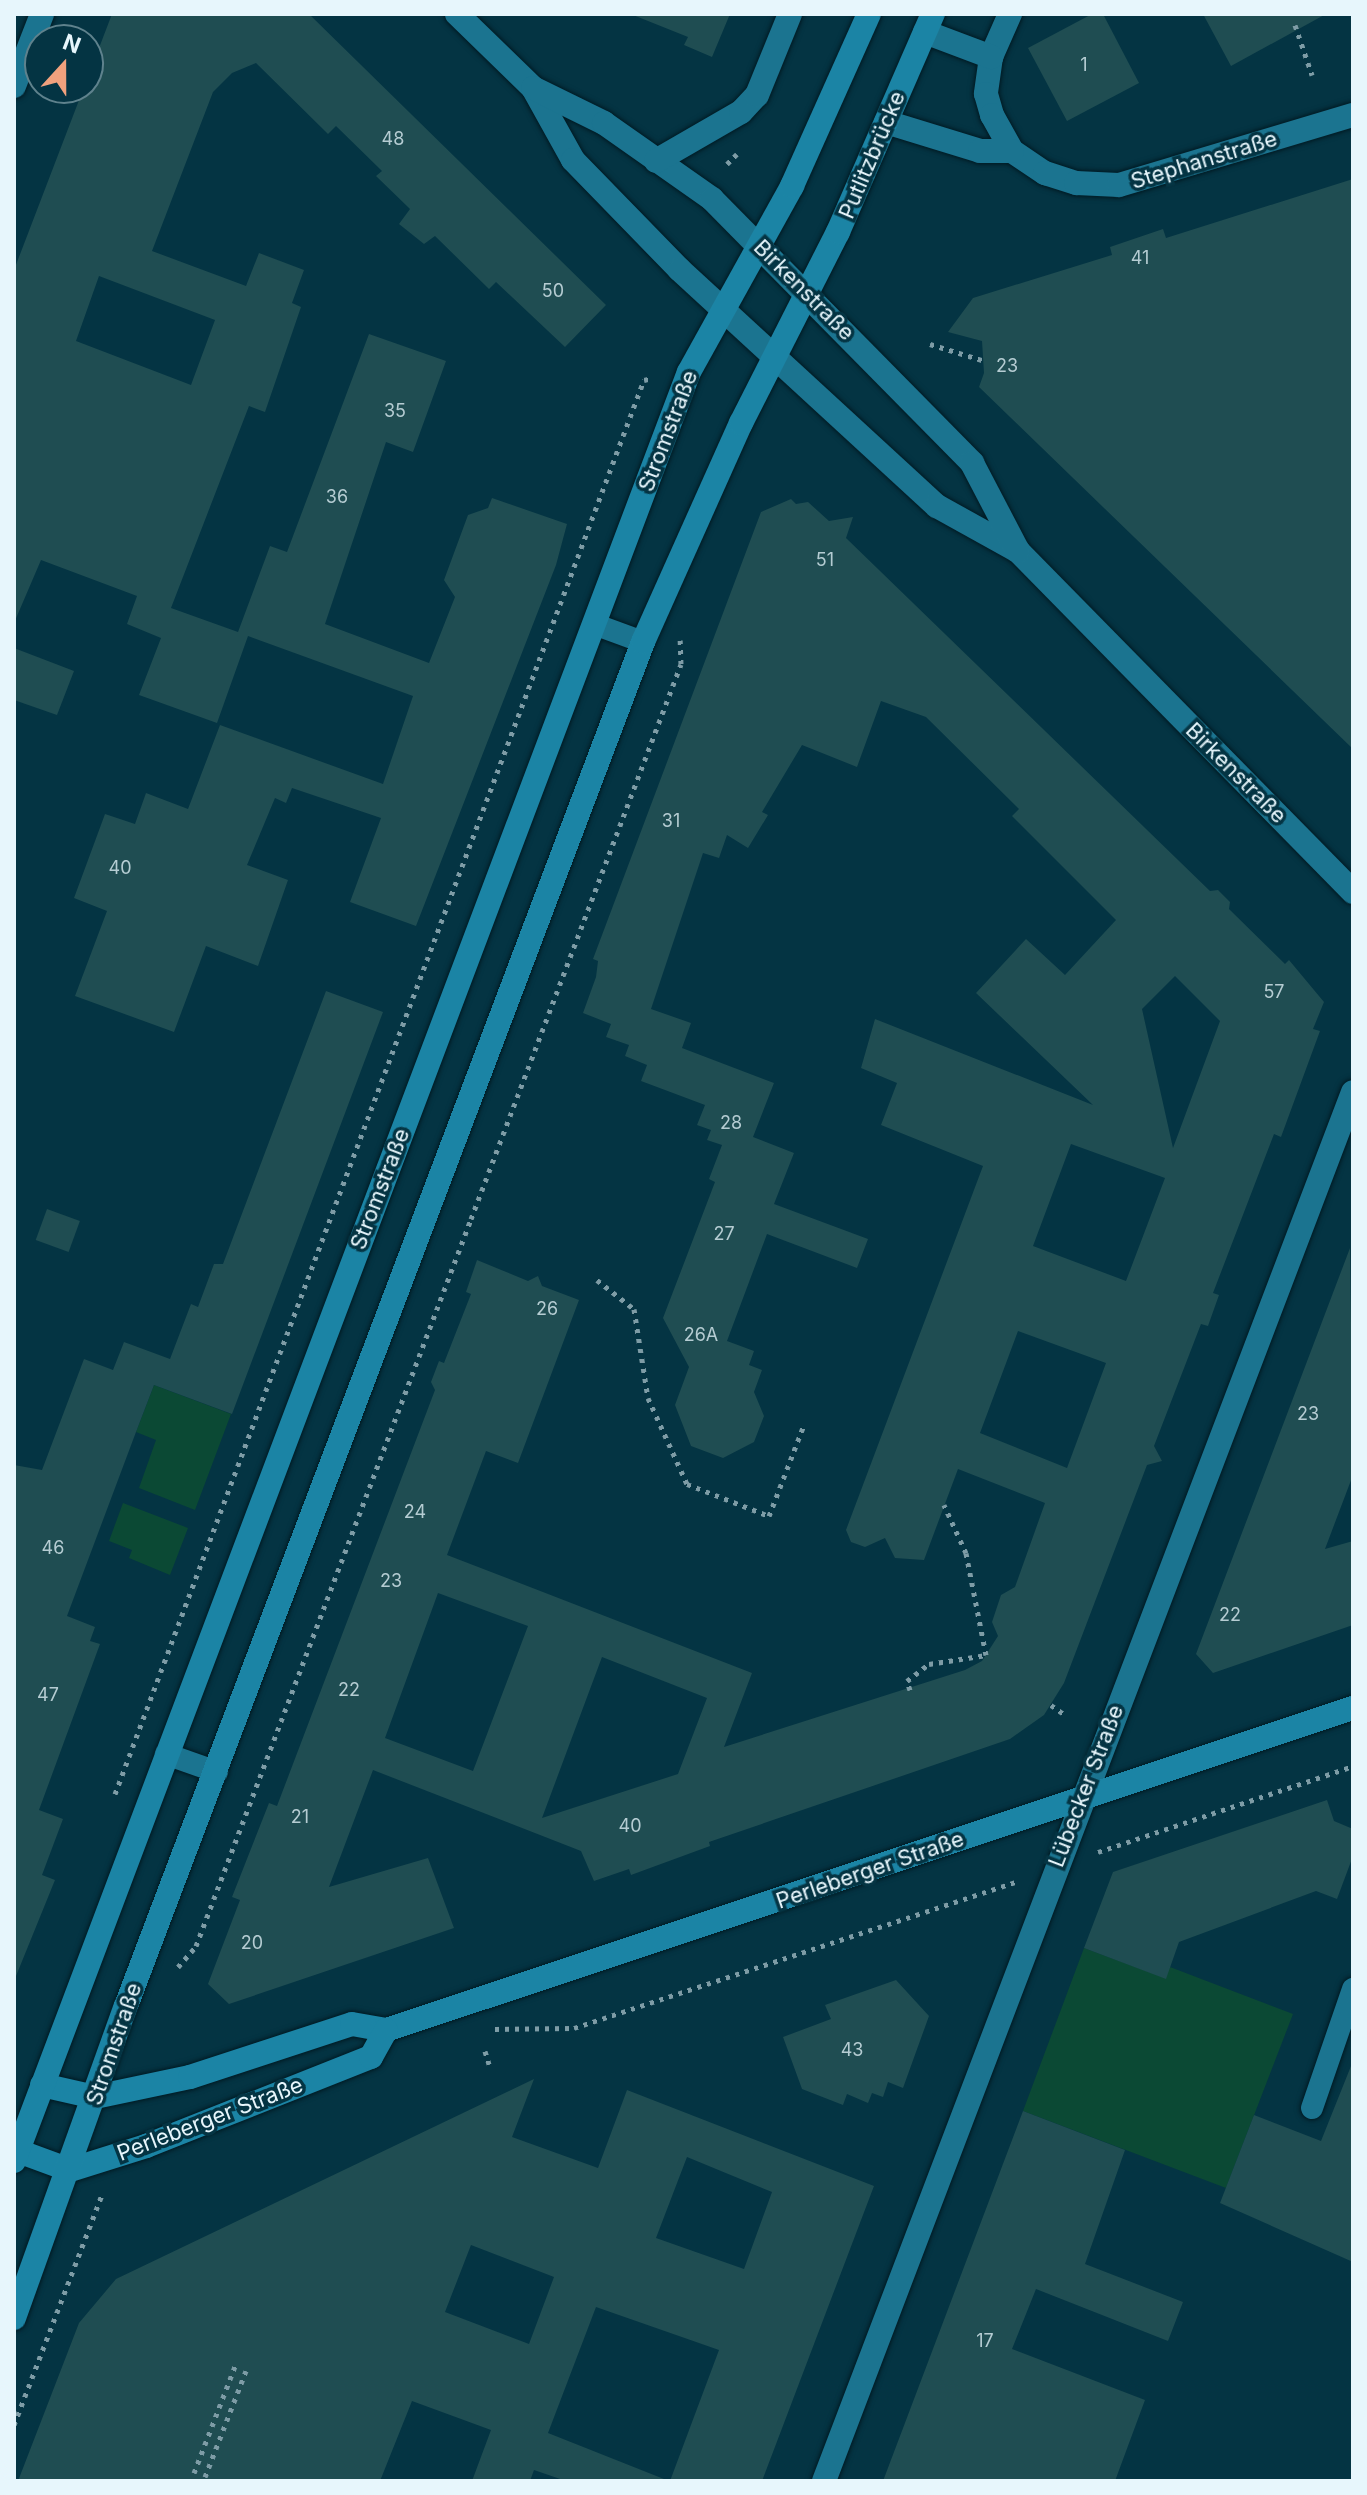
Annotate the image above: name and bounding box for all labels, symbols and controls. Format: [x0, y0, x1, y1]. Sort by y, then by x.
north arrow [24, 24, 104, 104]
text: N [59, 28, 84, 59]
house number: 1 [1080, 54, 1088, 76]
street label: Putlitzbrücke [833, 87, 911, 223]
street label: Stephanstraße [1128, 125, 1280, 195]
house number: 48 [382, 128, 404, 150]
street label: Birkenstraße [748, 234, 860, 346]
house number: 41 [1131, 247, 1149, 269]
house number: 50 [542, 280, 564, 302]
house number: 23 [996, 355, 1018, 377]
street label: Stromstraße [633, 367, 703, 495]
house number: 35 [384, 400, 406, 422]
house number: 36 [326, 486, 348, 508]
house number: 51 [816, 549, 834, 571]
street label: Birkenstraße [1180, 717, 1292, 829]
house number: 31 [662, 810, 680, 832]
house number: 40 [109, 857, 131, 879]
house number: 57 [1263, 981, 1285, 1003]
house number: 28 [720, 1112, 742, 1134]
street label: Stromstraße [345, 1125, 415, 1253]
house number: 27 [713, 1223, 735, 1245]
house number: 26 [536, 1298, 558, 1320]
house number: 26A [684, 1324, 718, 1346]
house number: 23 [1297, 1403, 1319, 1425]
house number: 24 [404, 1501, 426, 1523]
house number: 46 [42, 1537, 64, 1559]
house number: 23 [380, 1570, 402, 1592]
house number: 22 [1219, 1604, 1241, 1626]
house number: 22 [338, 1679, 360, 1701]
house number: 47 [37, 1684, 59, 1706]
street label: Lübecker Straße [1043, 1701, 1129, 1871]
house number: 21 [291, 1806, 309, 1828]
house number: 40 [619, 1815, 641, 1837]
street label: Perleberger Straße [773, 1825, 967, 1915]
house number: 20 [241, 1932, 263, 1954]
street label: Stromstraße [81, 1979, 147, 2109]
house number: 43 [841, 2039, 863, 2061]
street label: Perleberger Straße [113, 2071, 307, 2167]
house number: 17 [976, 2330, 994, 2352]

